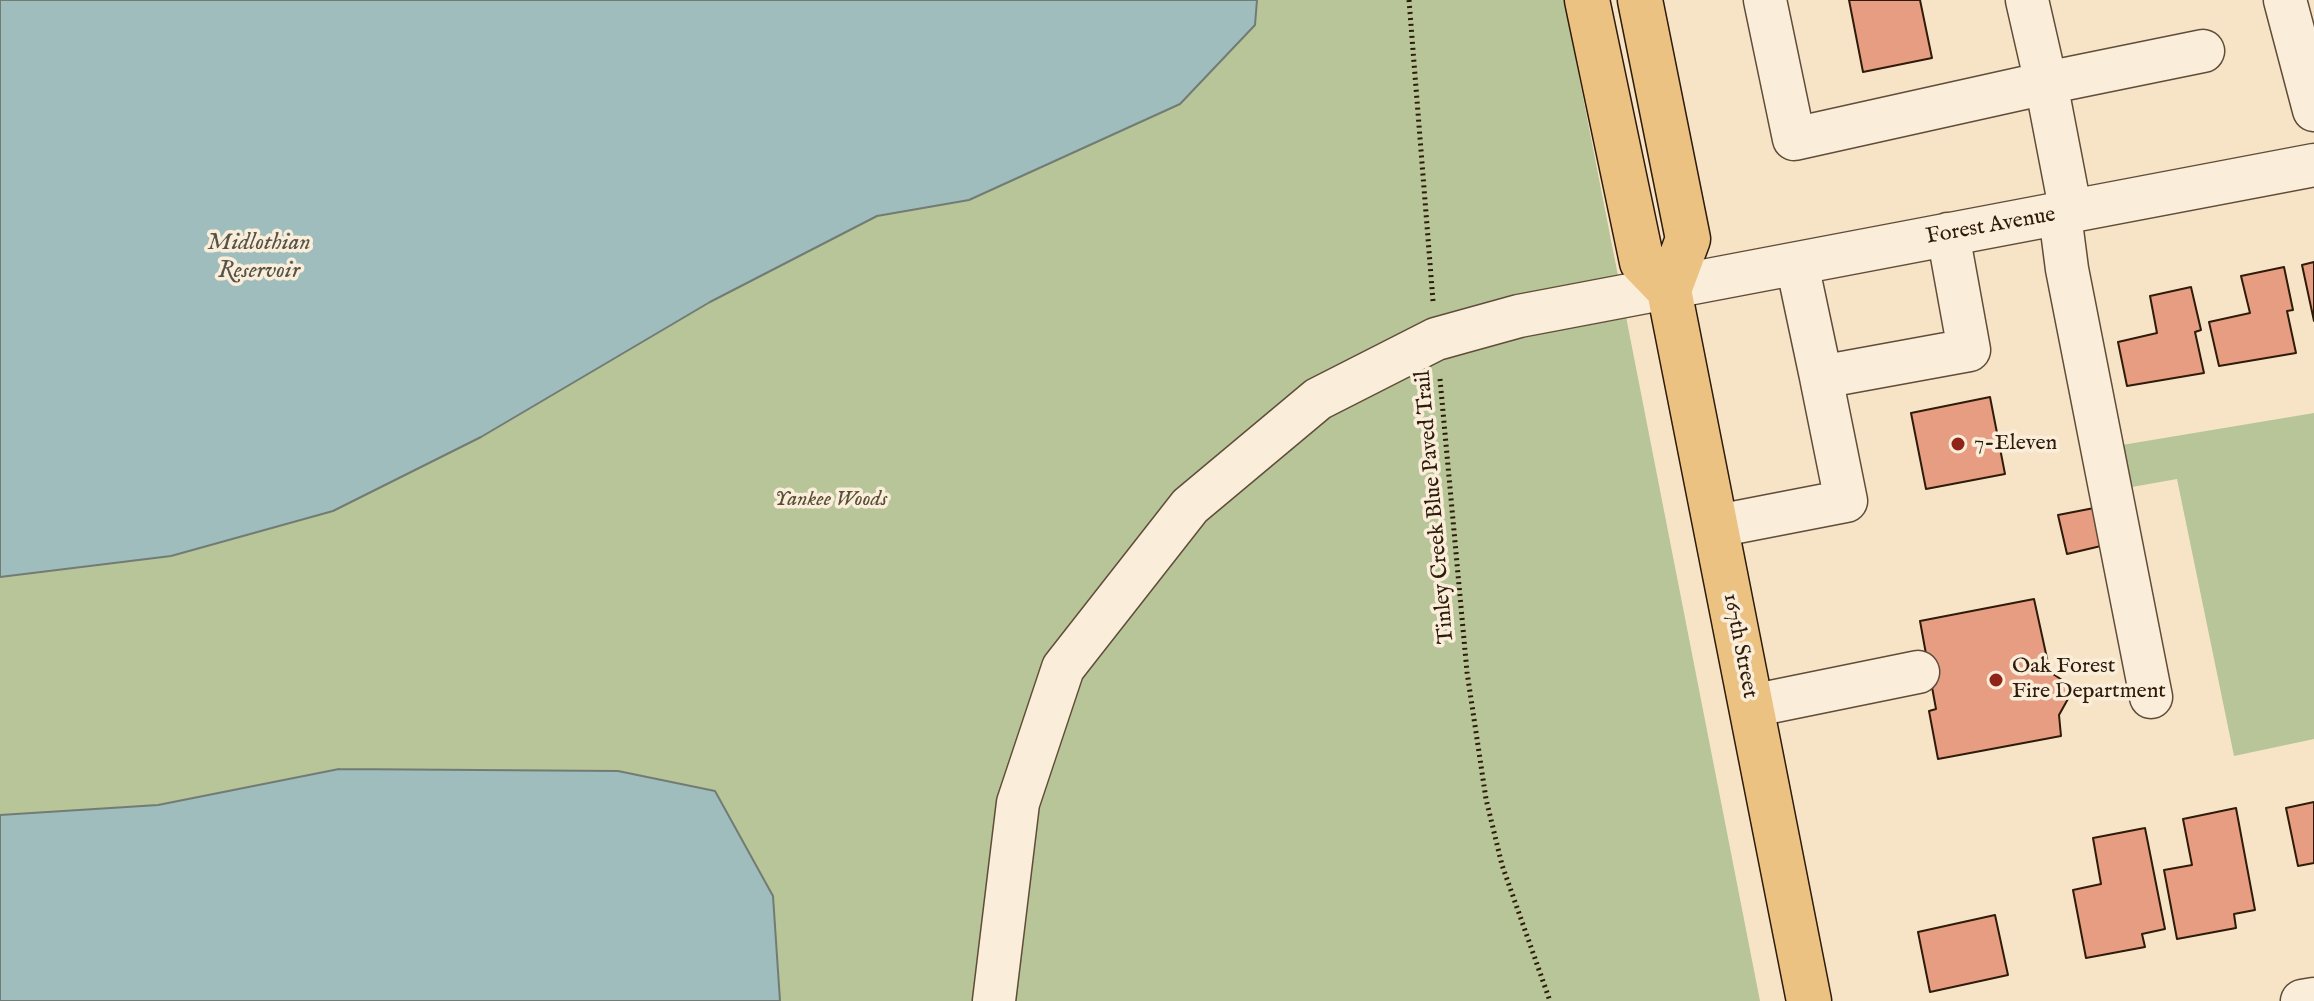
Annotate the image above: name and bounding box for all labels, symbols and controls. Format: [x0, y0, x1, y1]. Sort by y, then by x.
street label: Forest Avenue [1924, 203, 2058, 251]
water label: Midlothian Reservoir [207, 230, 311, 286]
street label: Tinley Creek Blue Paved Trail [1411, 369, 1461, 645]
place label: 7-Eleven [1974, 431, 2057, 457]
marker: 7-Eleven [1949, 435, 1967, 453]
park label: Yankee Woods [775, 487, 887, 513]
street label: 167th Street [1716, 591, 1762, 701]
place label: Oak Forest Fire Department [2012, 654, 2166, 706]
marker: Oak Forest Fire Department [1987, 671, 2005, 689]

